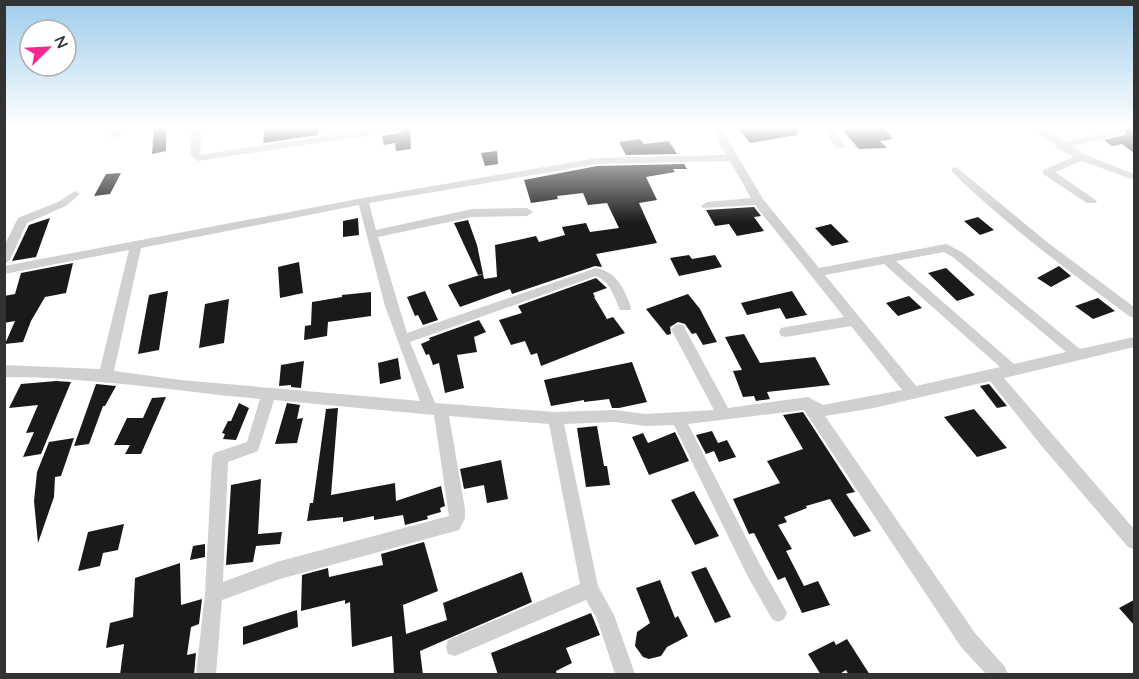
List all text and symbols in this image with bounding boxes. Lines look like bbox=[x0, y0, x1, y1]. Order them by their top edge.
north arrow bbox=[18, 18, 78, 78]
text: N bbox=[50, 32, 73, 51]

